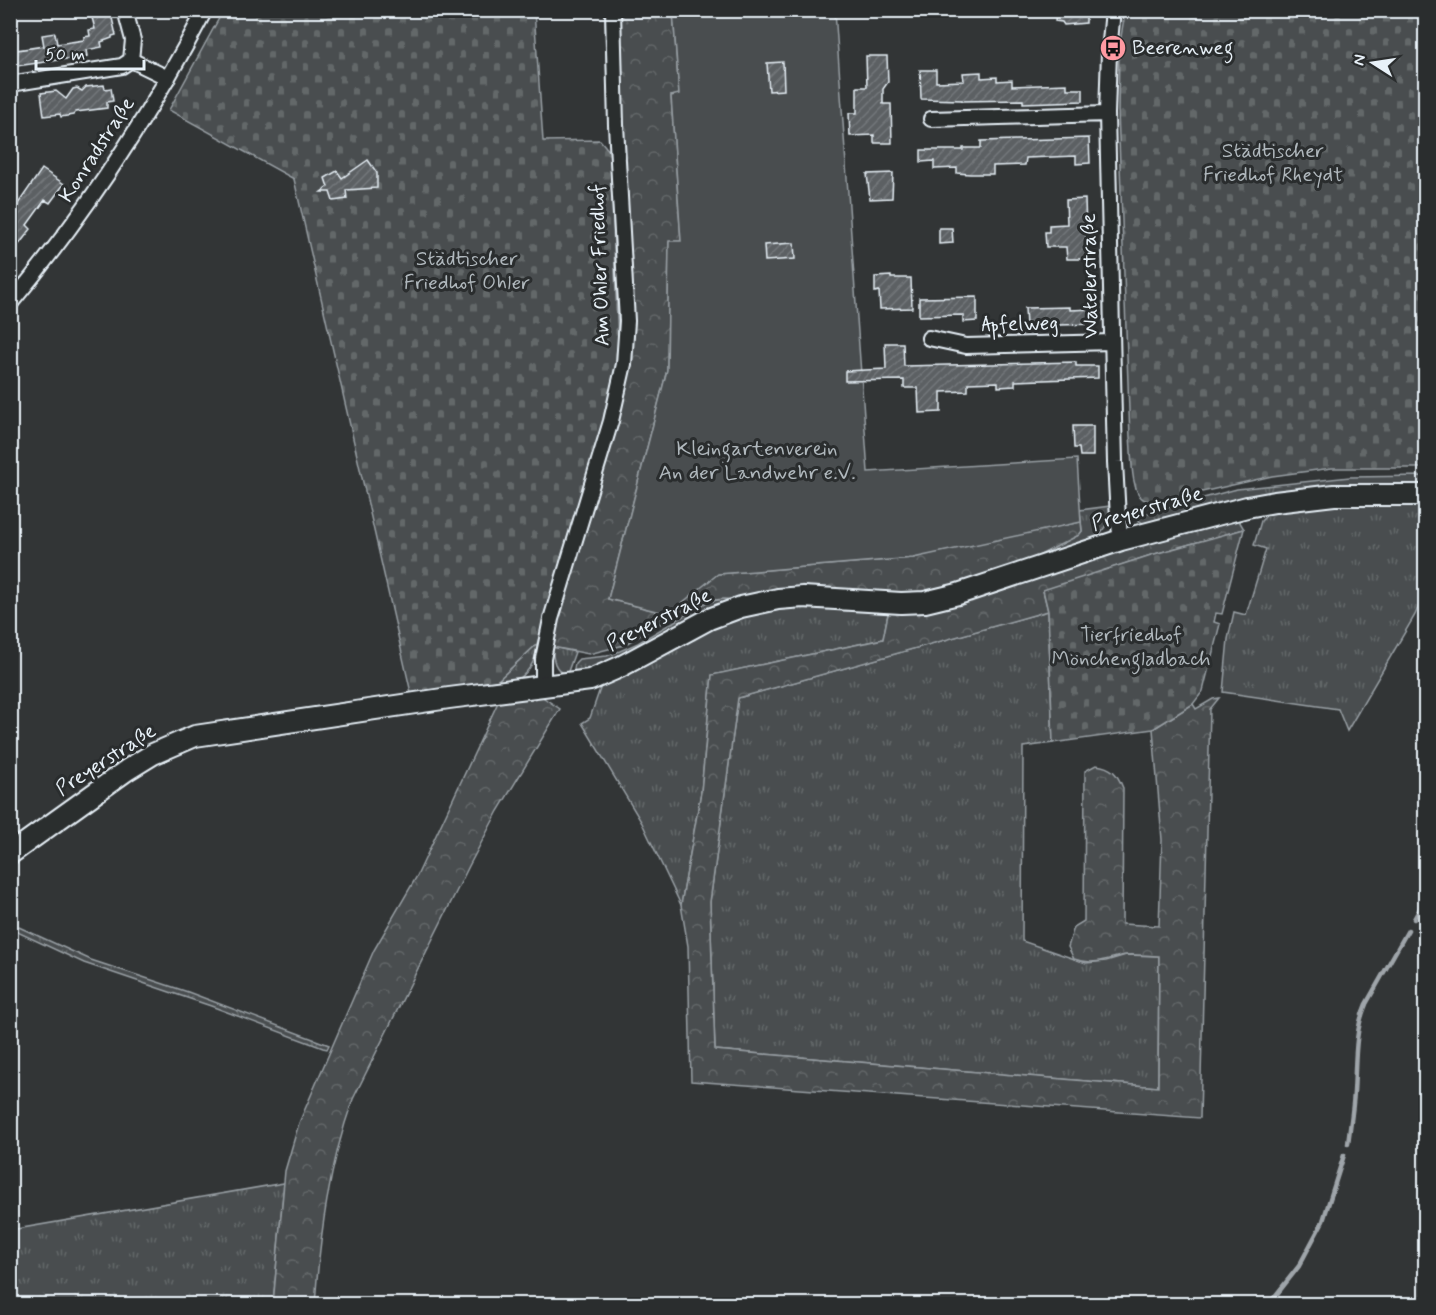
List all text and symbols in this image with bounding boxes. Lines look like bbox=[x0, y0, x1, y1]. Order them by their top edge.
scale bar bbox=[36, 33, 144, 71]
bus stop icon: Beerenweg bbox=[1098, 33, 1128, 63]
north arrow bbox=[1343, 33, 1403, 93]
place label: Beerenweg bbox=[1132, 34, 1234, 64]
text: 50 m bbox=[45, 43, 85, 67]
text: N bbox=[1348, 53, 1371, 68]
street label: Konradstraße bbox=[52, 92, 142, 208]
park label: Städtischer Friedhof Rheydt bbox=[1203, 137, 1343, 189]
street label: Am Ohler Friedhof bbox=[583, 183, 617, 347]
street label: Watelerstraße bbox=[1075, 213, 1105, 339]
park label: Städtischer Friedhof Ohler bbox=[404, 245, 530, 297]
street label: Apfelweg bbox=[981, 309, 1059, 340]
park label: Kleingartenverein An der Landwehr e.V. bbox=[658, 435, 856, 487]
street label: Preyerstraße bbox=[1088, 480, 1206, 538]
street label: Preyerstraße bbox=[602, 582, 716, 658]
park label: Tierfriedhof Mönchengladbach bbox=[1052, 621, 1211, 675]
street label: Preyerstraße bbox=[50, 717, 162, 803]

